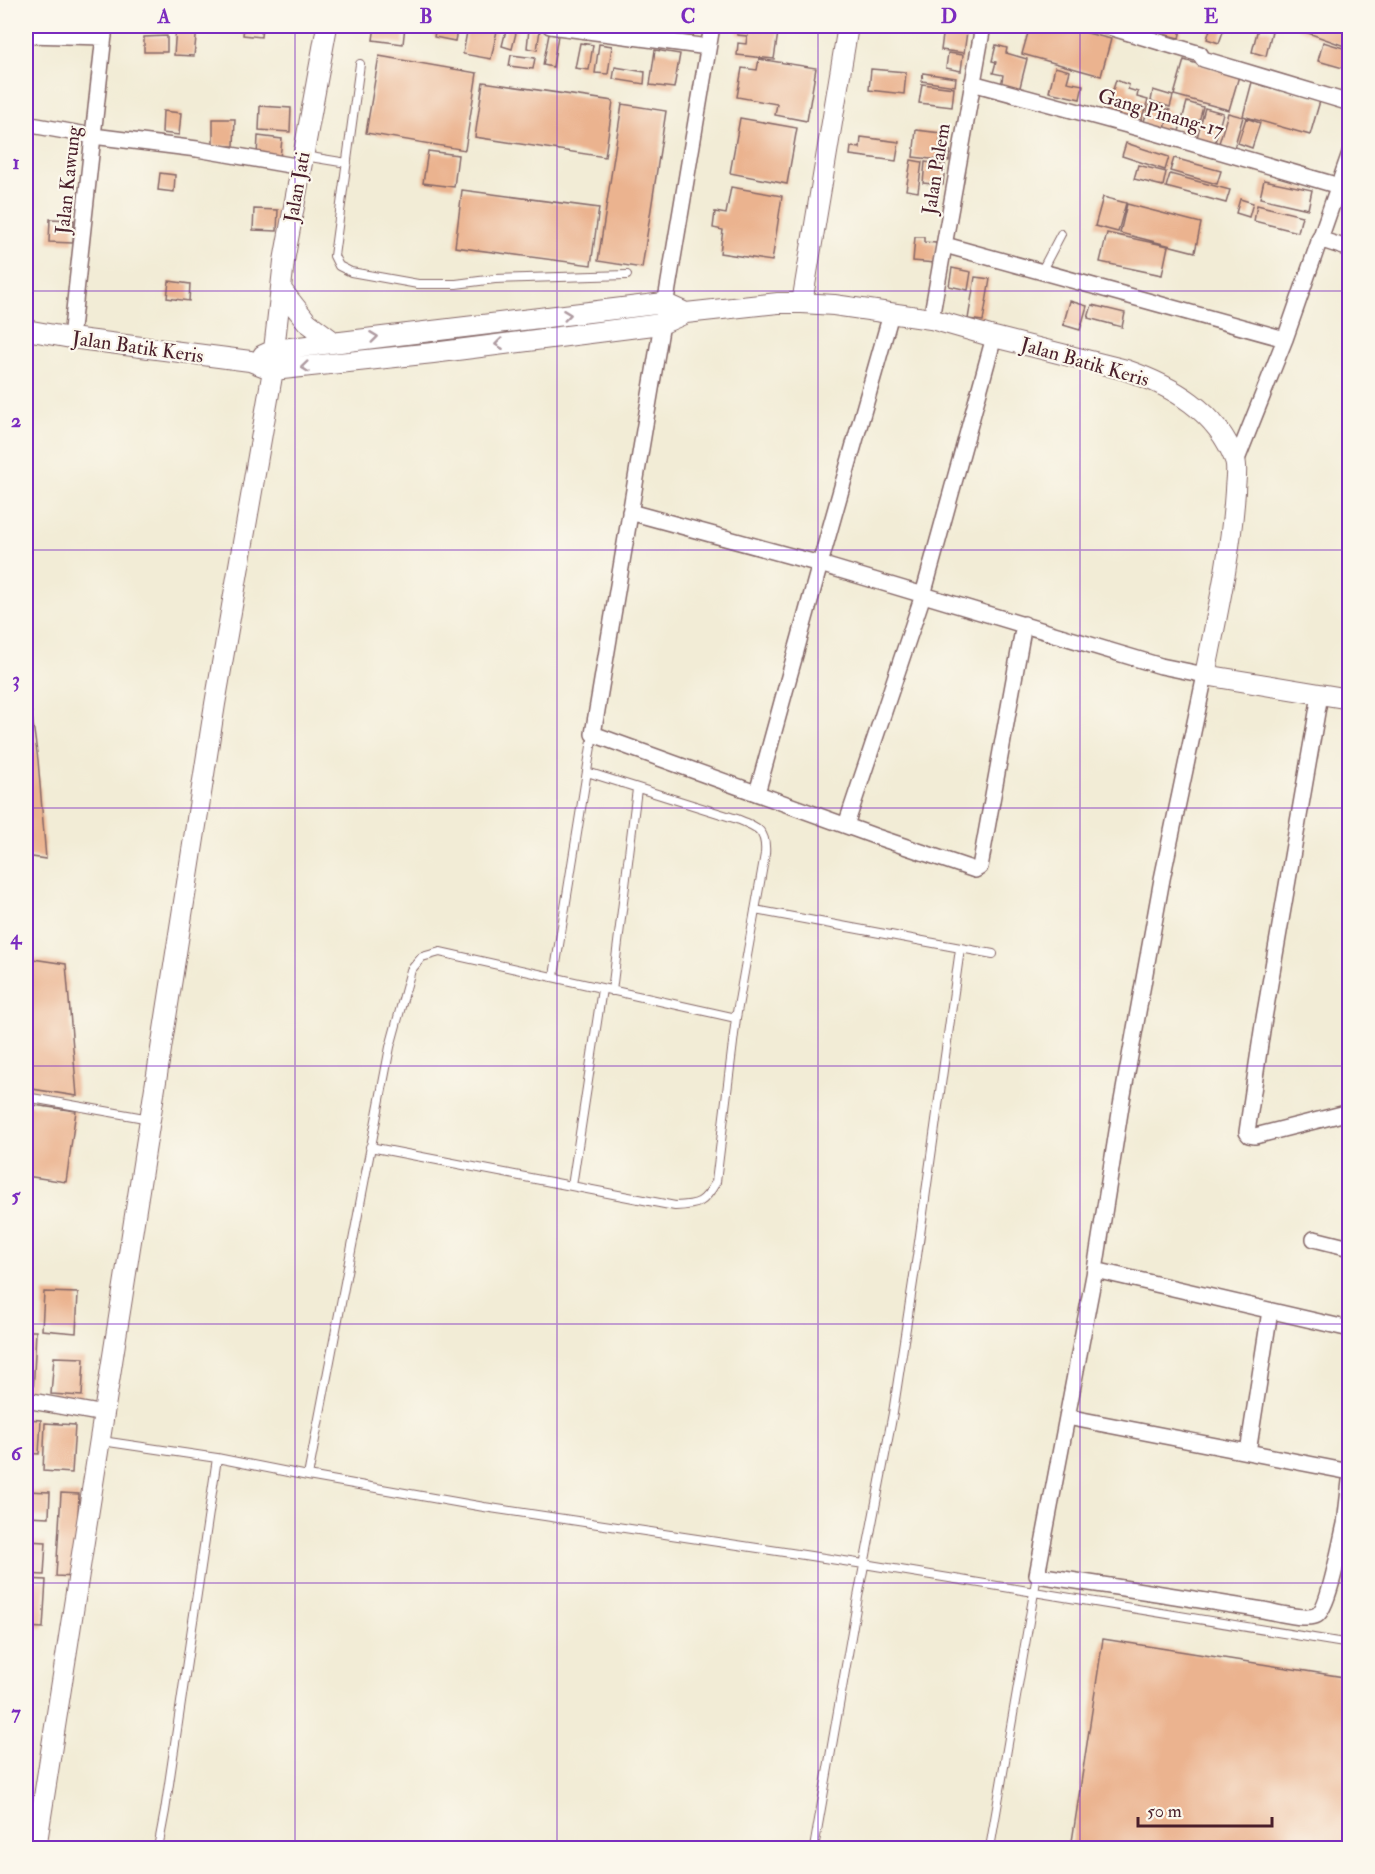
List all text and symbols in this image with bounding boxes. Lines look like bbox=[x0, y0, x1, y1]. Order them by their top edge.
text: A bbox=[157, 4, 171, 29]
text: B bbox=[419, 4, 433, 29]
text: C bbox=[681, 4, 695, 29]
text: D bbox=[941, 4, 957, 29]
text: E bbox=[1204, 4, 1219, 29]
street label: Gang Pinang-17 bbox=[1095, 83, 1227, 143]
street label: Jalan Palem bbox=[916, 121, 956, 217]
street label: Jalan Kawung bbox=[50, 124, 86, 236]
text: 1 bbox=[12, 150, 20, 175]
street label: Jalan Jati bbox=[278, 150, 316, 225]
one-way arrow bbox=[563, 309, 572, 321]
street label: Jalan Batik Keris bbox=[70, 325, 205, 369]
street label: Jalan Batik Keris bbox=[1017, 331, 1152, 392]
one-way arrow bbox=[369, 332, 378, 344]
one-way arrow bbox=[494, 338, 503, 350]
one-way arrow bbox=[301, 360, 310, 373]
text: 2 bbox=[11, 408, 21, 433]
text: 3 bbox=[12, 667, 20, 692]
text: 4 bbox=[10, 925, 23, 950]
text: 5 bbox=[12, 1183, 22, 1208]
text: 6 bbox=[11, 1441, 23, 1466]
text: 7 bbox=[11, 1700, 21, 1725]
scale bar bbox=[1138, 1790, 1272, 1828]
text: 50 m bbox=[1147, 1800, 1182, 1823]

